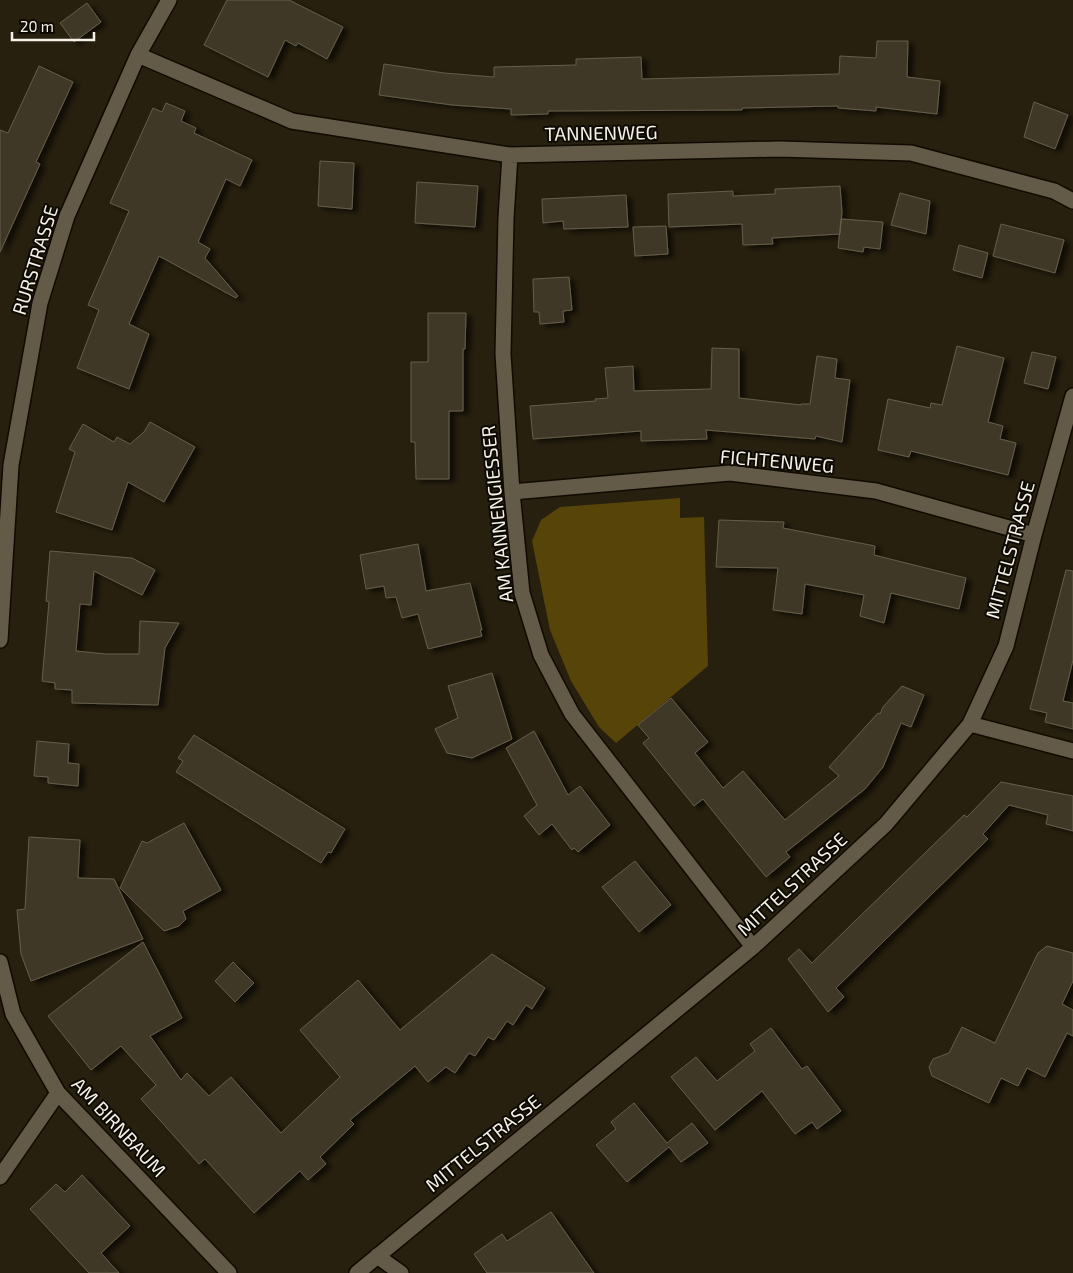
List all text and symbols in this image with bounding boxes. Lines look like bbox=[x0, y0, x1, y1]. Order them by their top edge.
scale bar bbox=[12, 10, 95, 42]
text: 20 m bbox=[20, 17, 54, 35]
street label: TANNENWEG bbox=[544, 120, 658, 145]
street label: RURSTRASSE bbox=[7, 202, 62, 317]
street label: AM KANNENGIESSER bbox=[476, 424, 517, 604]
street label: FICHTENWEG bbox=[719, 444, 835, 477]
street label: MITTELSTRASSE bbox=[980, 479, 1039, 621]
street label: MITTELSTRASSE bbox=[732, 827, 851, 940]
street label: AM BIRNBAUM bbox=[67, 1072, 171, 1181]
street label: MITTELSTRASSE bbox=[421, 1089, 545, 1196]

